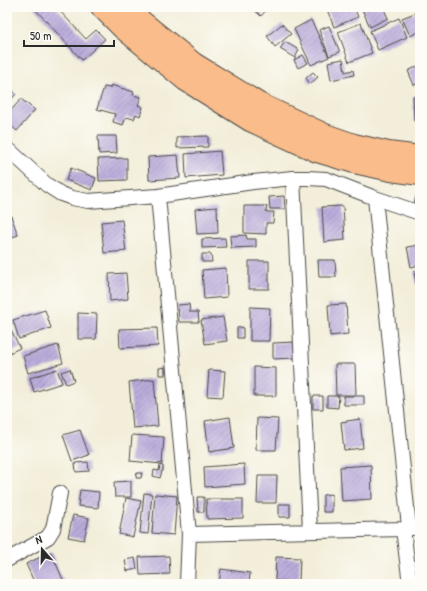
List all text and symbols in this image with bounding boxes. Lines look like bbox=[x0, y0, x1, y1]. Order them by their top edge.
scale bar bbox=[24, 22, 114, 48]
text: 50 m bbox=[30, 27, 51, 44]
north arrow bbox=[22, 529, 62, 569]
text: N bbox=[33, 532, 44, 547]

